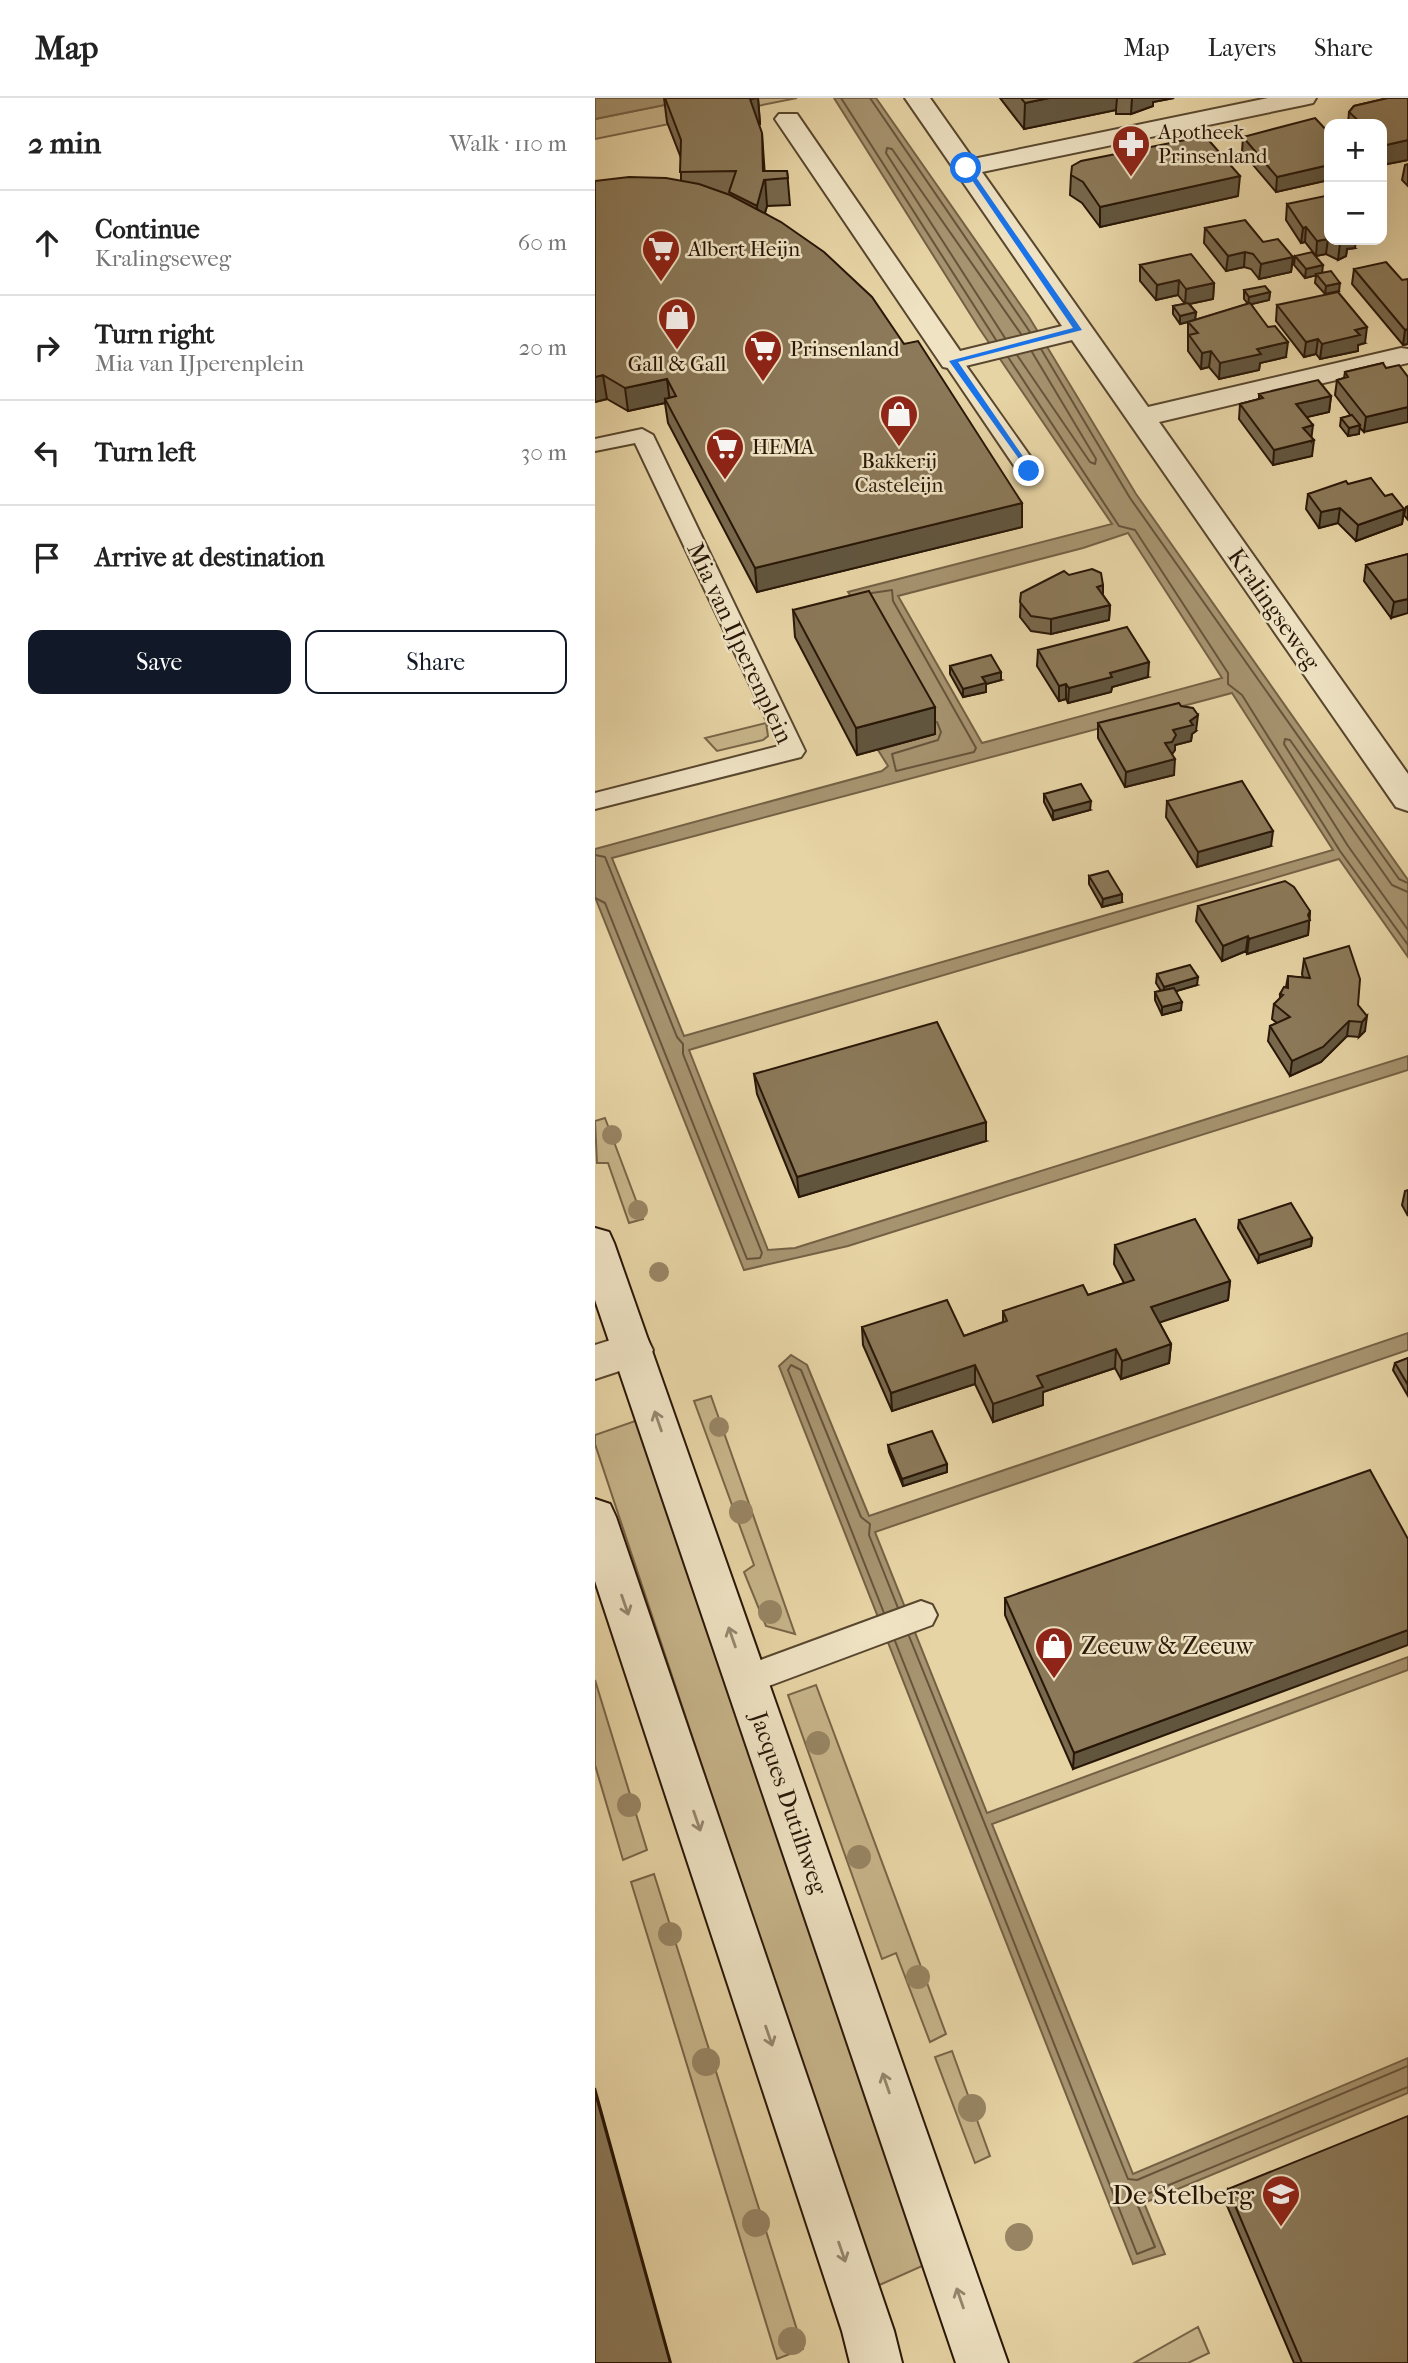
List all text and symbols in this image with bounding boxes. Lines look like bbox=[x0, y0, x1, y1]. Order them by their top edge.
text: Map bbox=[35, 29, 98, 68]
text: Map bbox=[1124, 34, 1170, 62]
text: Layers bbox=[1208, 34, 1276, 62]
text: Share bbox=[1314, 34, 1373, 62]
map controls bbox=[1324, 119, 1387, 245]
button: + bbox=[1324, 119, 1387, 182]
place label: Apotheek Prinsenland bbox=[1157, 120, 1268, 168]
pharmacy icon: Apotheek Prinsenland bbox=[1110, 123, 1152, 178]
text: 2 min bbox=[28, 126, 101, 161]
text: Walk · 110 m bbox=[450, 130, 567, 157]
route start bbox=[950, 152, 981, 183]
button: − bbox=[1324, 182, 1387, 245]
text: Continue bbox=[95, 214, 200, 245]
icon: ahead bbox=[28, 224, 66, 262]
supermarket icon: Albert Heijn bbox=[640, 228, 682, 283]
text: 60 m bbox=[518, 229, 567, 256]
place label: Albert Heijn bbox=[687, 237, 800, 261]
text: Kralingseweg bbox=[95, 245, 231, 272]
shop icon: Gall & Gall bbox=[656, 296, 698, 351]
text: Turn right bbox=[95, 319, 215, 350]
supermarket icon: Prinsenland bbox=[742, 328, 784, 383]
icon: right bbox=[28, 329, 66, 367]
text: 20 m bbox=[518, 334, 567, 361]
place label: Prinsenland bbox=[790, 337, 900, 361]
text: Mia van IJperenplein bbox=[95, 350, 304, 377]
place label: Gall & Gall bbox=[628, 352, 727, 376]
shop icon: Bakkerij Casteleijn bbox=[878, 393, 920, 448]
supermarket icon: HEMA bbox=[704, 426, 746, 481]
icon: left bbox=[28, 434, 66, 472]
place label: HEMA bbox=[752, 435, 815, 459]
text: Turn left bbox=[95, 437, 196, 468]
text: 30 m bbox=[521, 439, 567, 466]
place label: Bakkerij Casteleijn bbox=[854, 449, 944, 497]
route end bbox=[1013, 455, 1044, 486]
street label: Mia van IJperenplein bbox=[681, 538, 799, 748]
icon: arrive bbox=[28, 539, 66, 577]
text: Arrive at destination bbox=[95, 542, 325, 573]
street label: Kralingseweg bbox=[1222, 543, 1327, 676]
button: Save bbox=[28, 630, 291, 694]
button: Share bbox=[305, 630, 567, 694]
one-way arrow bbox=[651, 1411, 663, 1433]
one-way arrow bbox=[619, 1594, 632, 1616]
shop icon: Zeeuw & Zeeuw bbox=[1033, 1625, 1075, 1680]
one-way arrow bbox=[725, 1626, 737, 1648]
place label: Zeeuw & Zeeuw bbox=[1081, 1632, 1255, 1660]
street label: Jacques Dutilhweg bbox=[744, 1706, 834, 1899]
one-way arrow bbox=[692, 1809, 704, 1831]
one-way arrow bbox=[764, 2025, 776, 2047]
one-way arrow bbox=[879, 2073, 891, 2095]
school or university icon: De Stelberg bbox=[1260, 2173, 1302, 2228]
place label: De Stelberg bbox=[1112, 2178, 1255, 2211]
one-way arrow bbox=[837, 2241, 849, 2263]
one-way arrow bbox=[953, 2288, 965, 2310]

